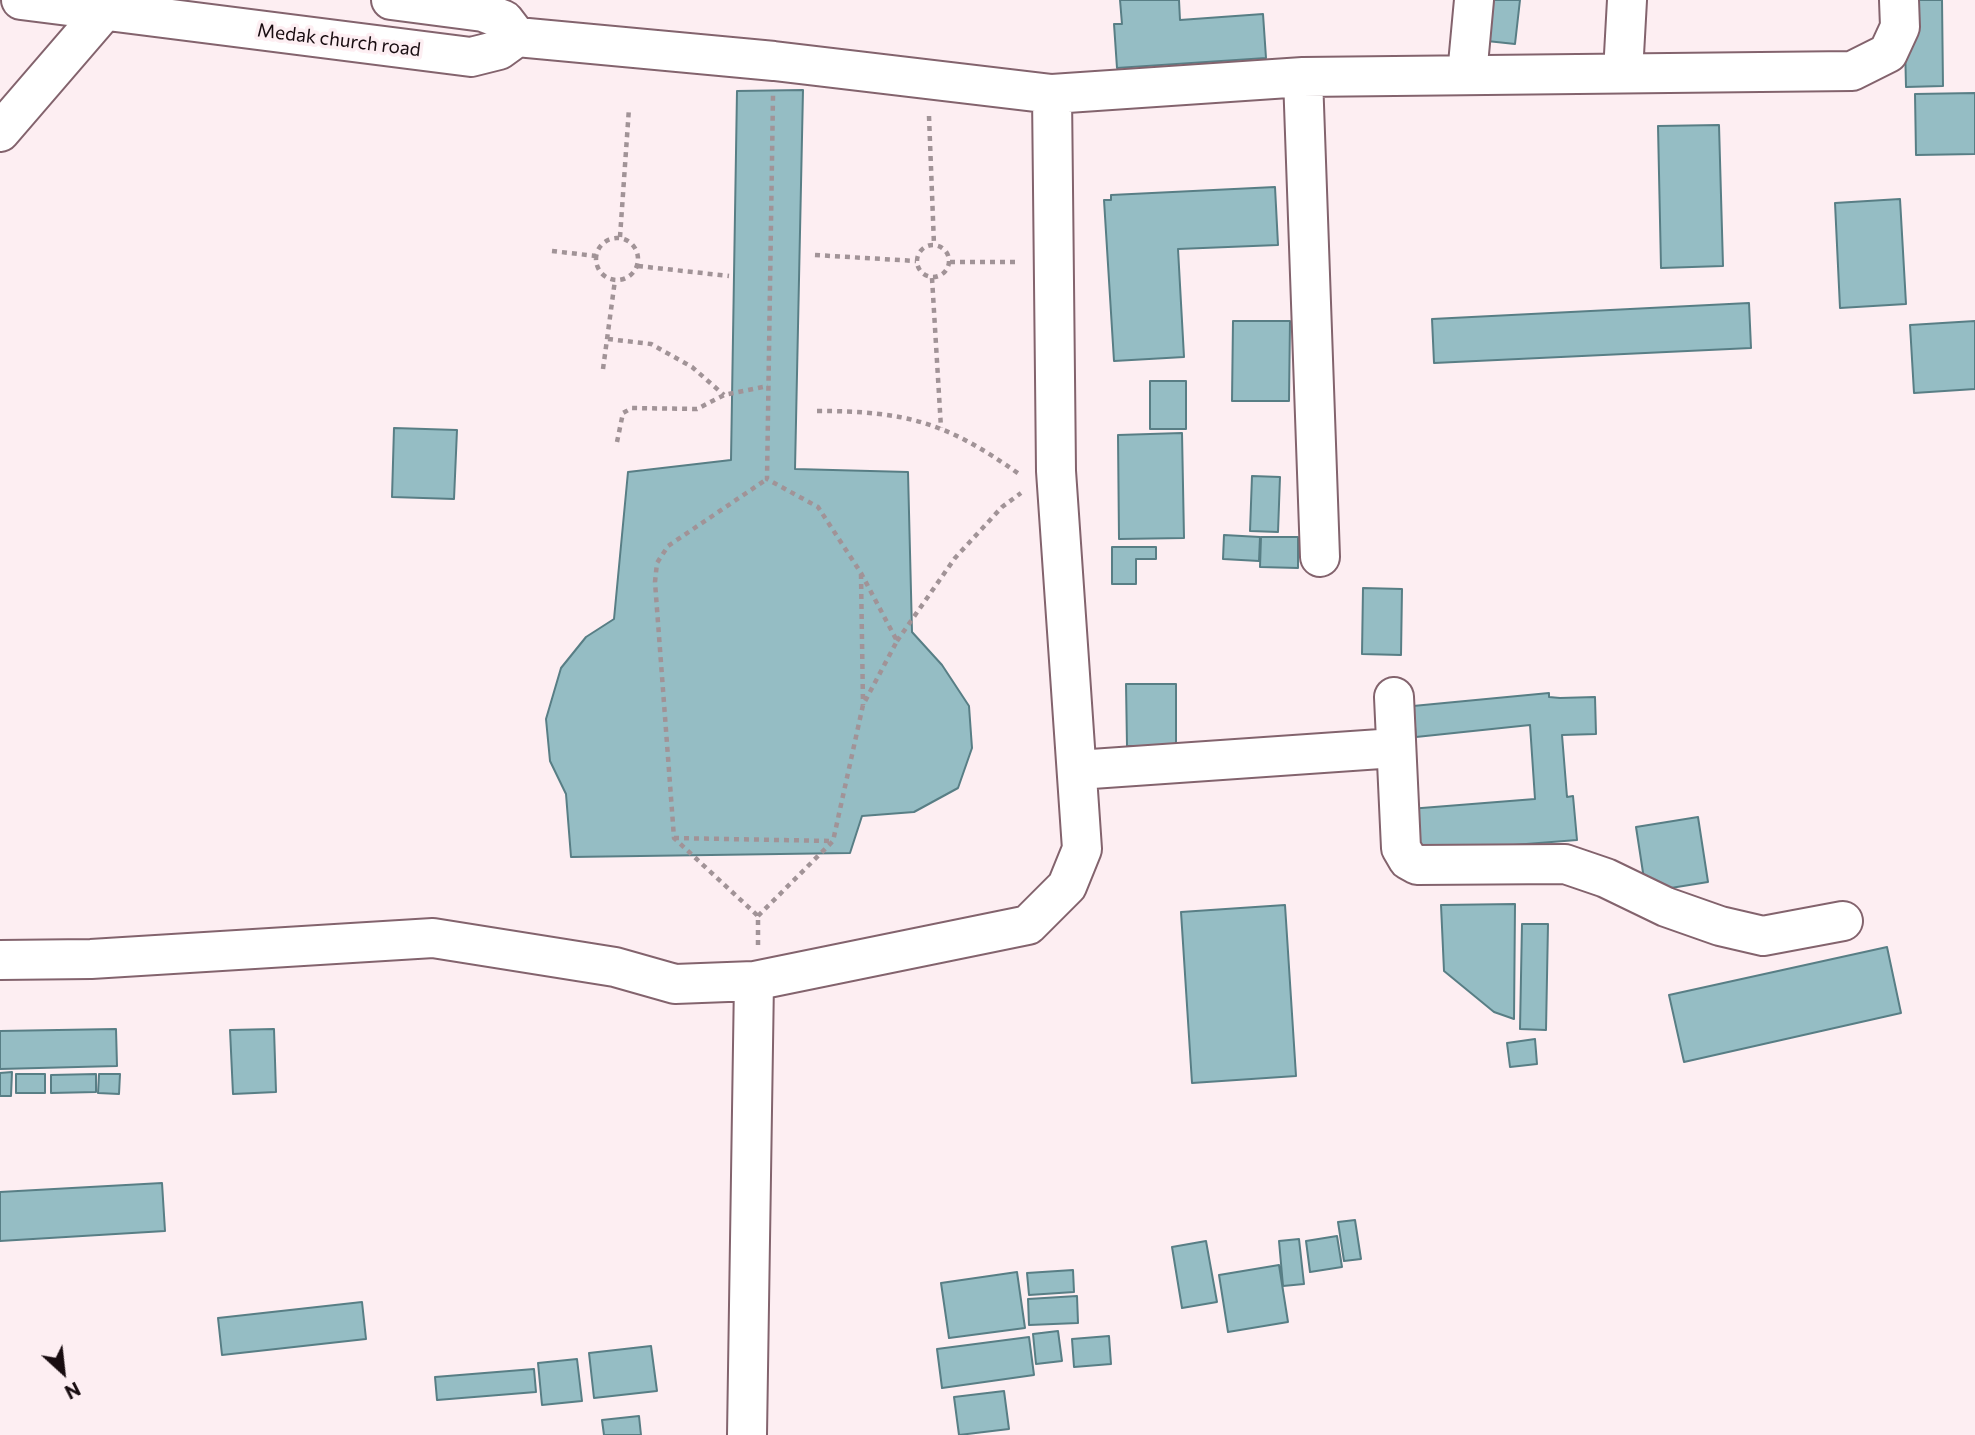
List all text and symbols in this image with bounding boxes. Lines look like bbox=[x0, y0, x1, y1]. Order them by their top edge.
street label: Medak church road bbox=[256, 19, 422, 61]
north arrow bbox=[28, 1337, 98, 1407]
text: N bbox=[61, 1378, 84, 1405]

